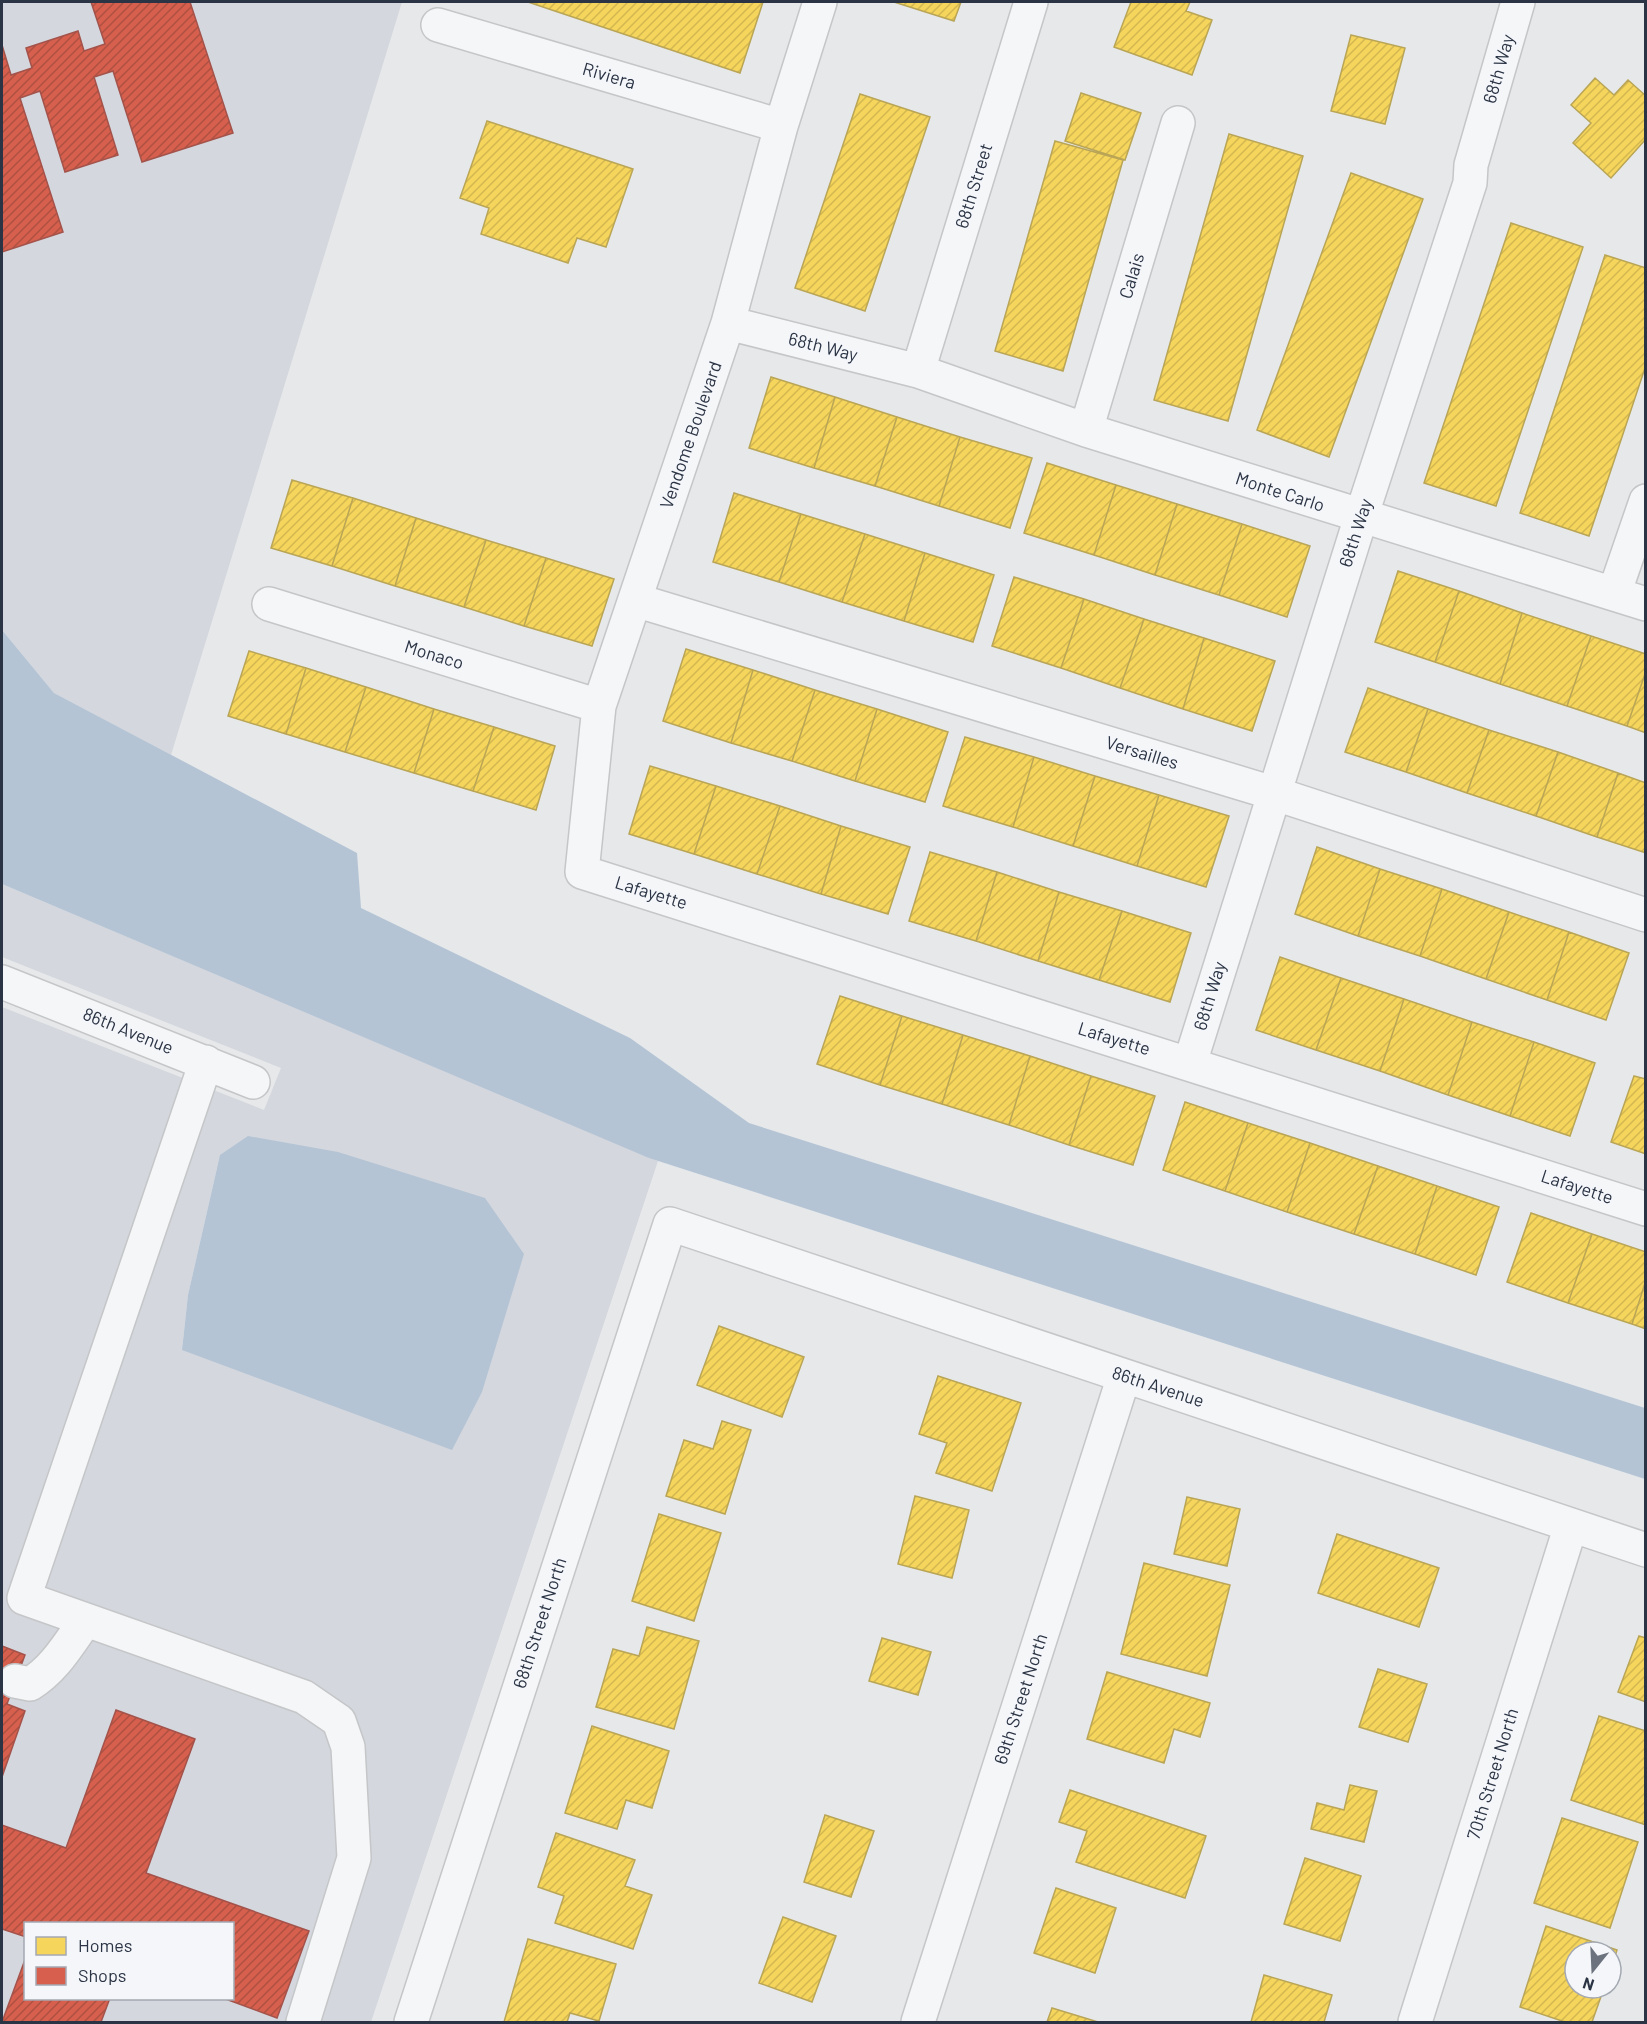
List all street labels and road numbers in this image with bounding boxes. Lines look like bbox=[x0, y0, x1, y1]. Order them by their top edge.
street label: 68th Way bbox=[1478, 32, 1518, 106]
street label: Riviera bbox=[580, 57, 638, 93]
street label: 68th Street bbox=[950, 141, 996, 231]
street label: Calais bbox=[1114, 250, 1148, 301]
street label: 68th Way bbox=[786, 327, 860, 365]
street label: Vendome Boulevard bbox=[654, 358, 726, 511]
street label: Monte Carlo bbox=[1233, 466, 1328, 516]
street label: 68th Way bbox=[1334, 496, 1376, 570]
street label: Monaco bbox=[402, 635, 467, 673]
street label: Versailles bbox=[1103, 731, 1181, 773]
street label: Lafayette bbox=[612, 871, 690, 913]
street label: 68th Way bbox=[1188, 959, 1230, 1033]
street label: 86th Avenue bbox=[80, 1002, 177, 1058]
street label: Lafayette bbox=[1075, 1017, 1153, 1059]
street label: Lafayette bbox=[1539, 1164, 1616, 1208]
street label: 86th Avenue bbox=[1109, 1361, 1207, 1411]
street label: 68th Street North bbox=[508, 1554, 571, 1691]
street label: 69th Street North bbox=[989, 1630, 1052, 1767]
street label: 70th Street North bbox=[1462, 1705, 1522, 1842]

